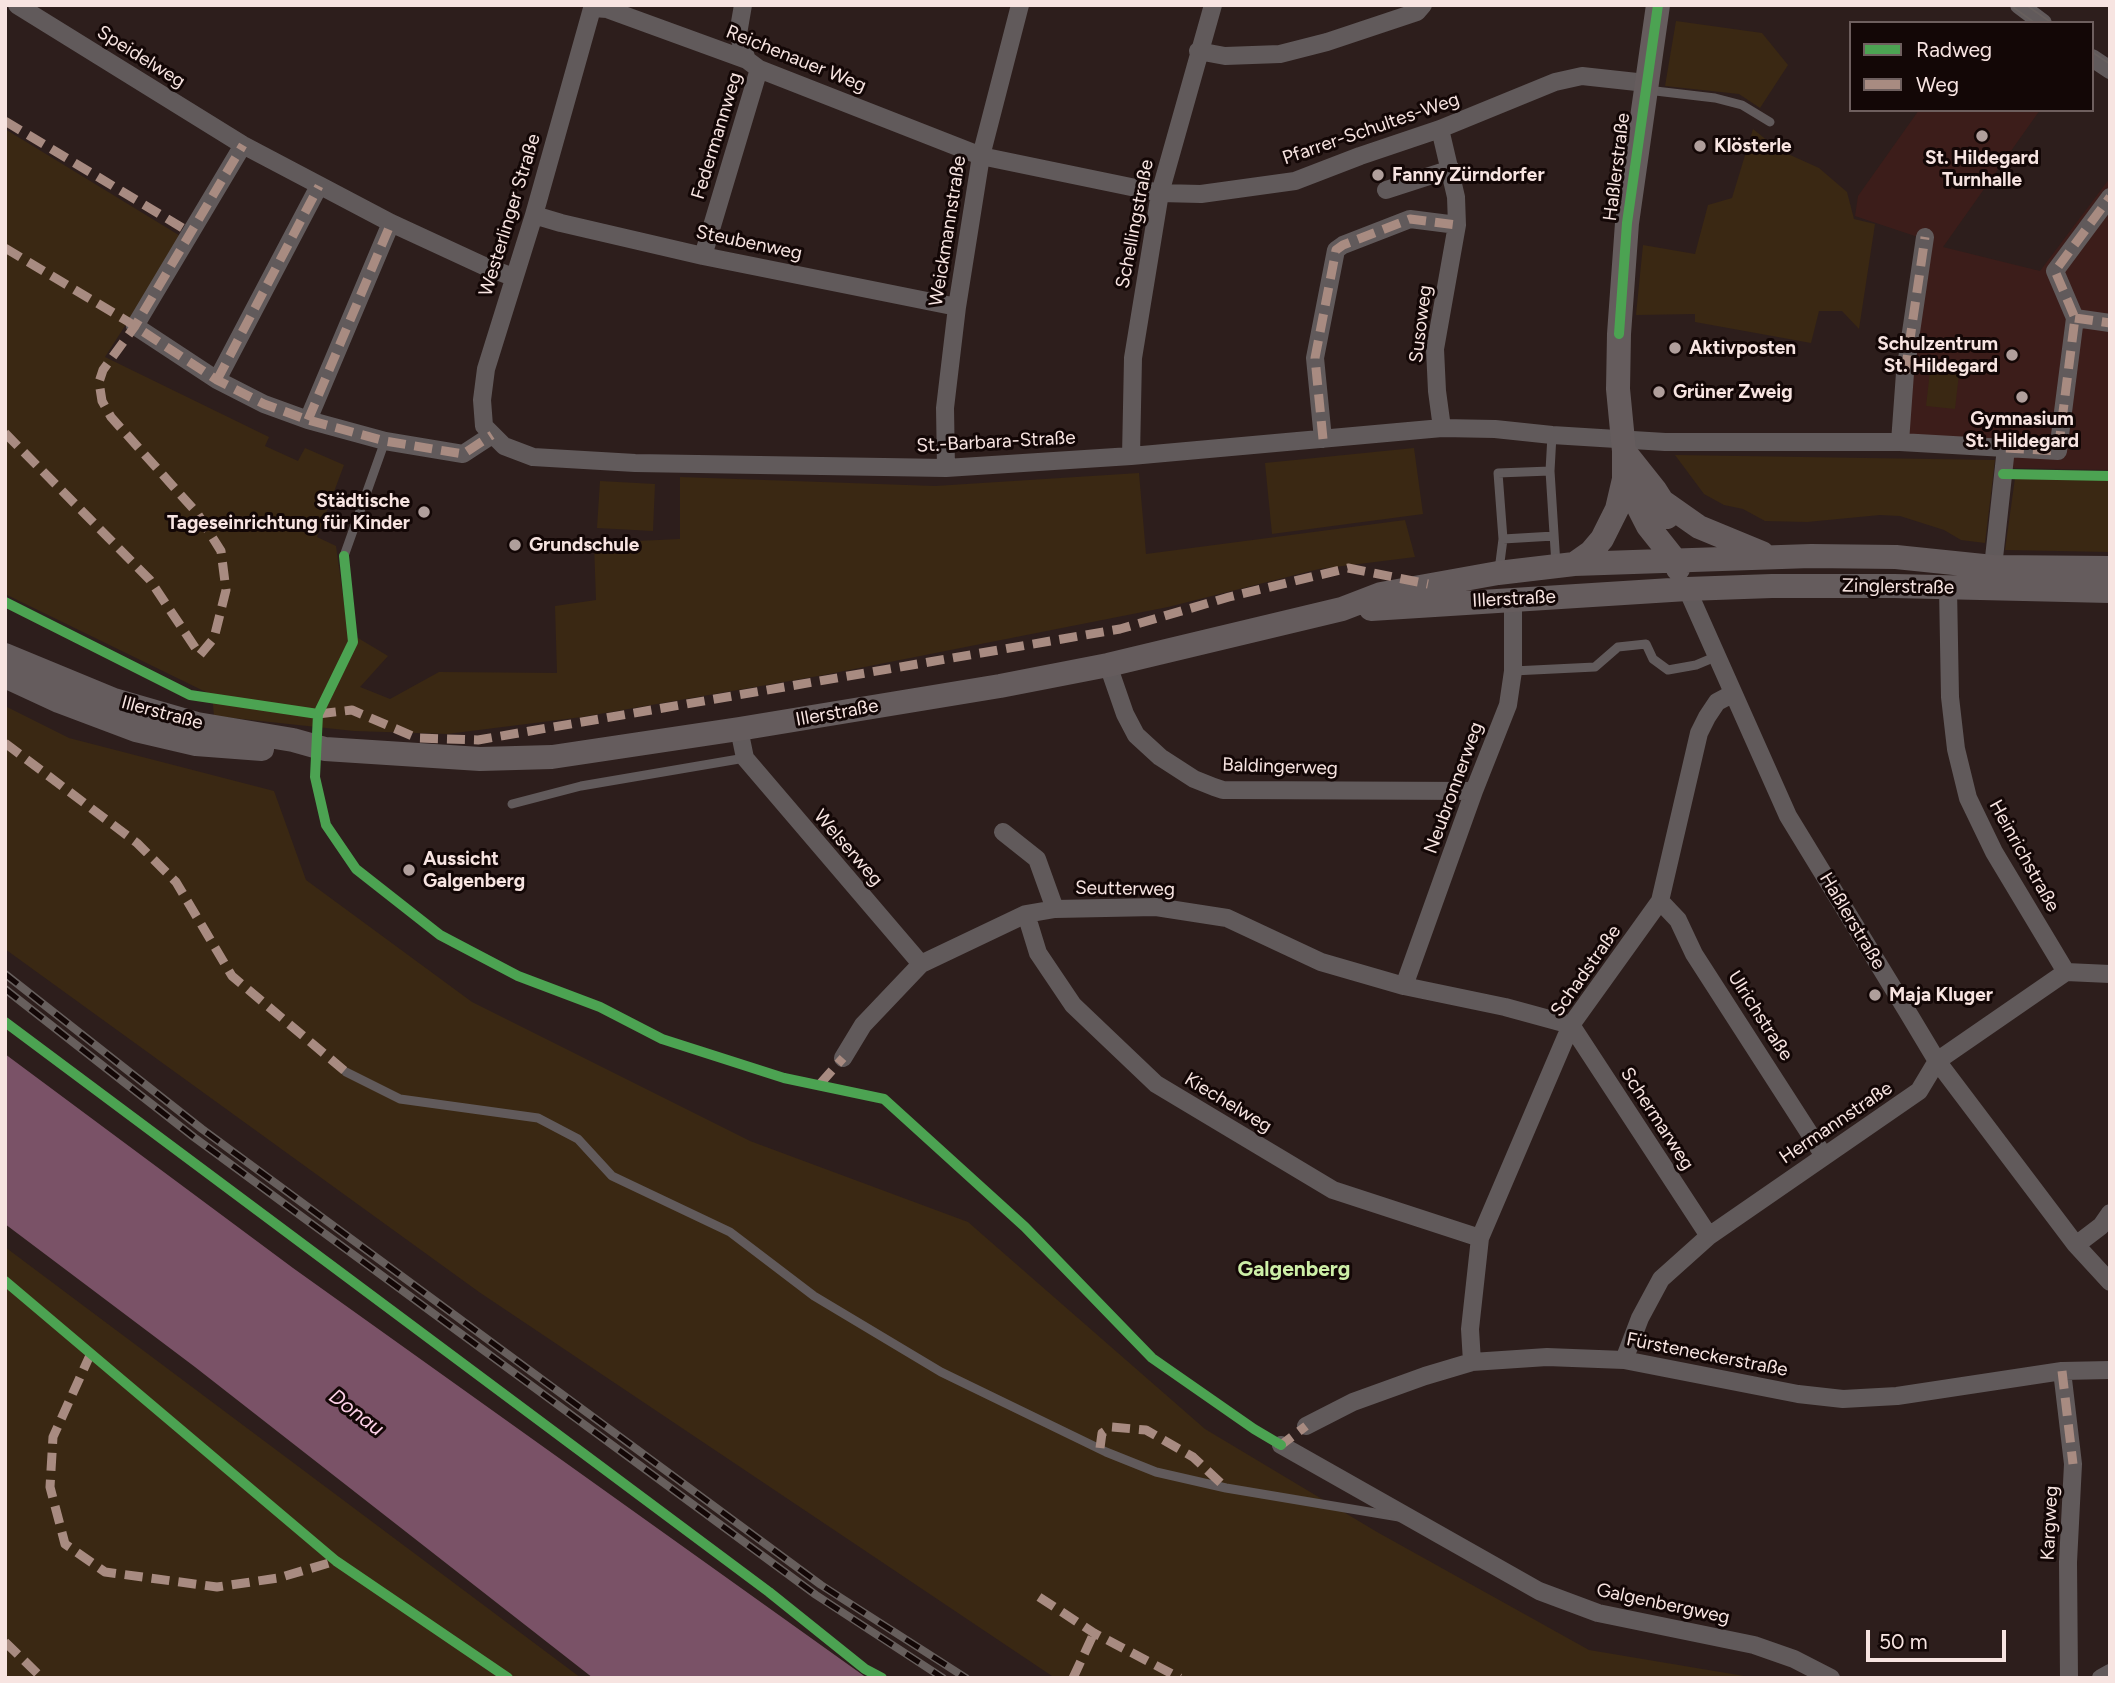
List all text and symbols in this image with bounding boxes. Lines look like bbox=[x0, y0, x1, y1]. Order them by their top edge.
street label: Reichenauer Weg bbox=[723, 20, 869, 98]
street label: Speidelweg bbox=[93, 21, 189, 93]
legend bbox=[1849, 21, 2094, 112]
text: Radweg bbox=[1916, 37, 1992, 62]
street label: Federmannweg bbox=[687, 70, 747, 202]
text: Weg bbox=[1916, 72, 1959, 97]
street label: Pfarrer-Schultes-Weg bbox=[1279, 88, 1463, 170]
street label: Haßlerstraße bbox=[1599, 112, 1635, 222]
marker: St. Hildegard Turnhalle bbox=[1974, 128, 1990, 144]
street label: Westerlinger Straße bbox=[474, 131, 546, 299]
place label: Klösterle bbox=[1714, 135, 1792, 157]
marker: Klösterle bbox=[1692, 138, 1708, 154]
place label: St. Hildegard Turnhalle bbox=[1925, 147, 2039, 191]
street label: Weickmannstraße bbox=[925, 154, 971, 308]
street label: Schellingstraße bbox=[1111, 158, 1159, 290]
place label: Fanny Zürndorfer bbox=[1392, 164, 1545, 186]
marker: Fanny Zürndorfer bbox=[1370, 167, 1386, 183]
street label: Steubenweg bbox=[694, 221, 804, 265]
street label: Susoweg bbox=[1405, 284, 1437, 364]
place label: Schulzentrum St. Hildegard bbox=[1877, 333, 1998, 377]
place label: Aktivposten bbox=[1689, 337, 1796, 359]
marker: Aktivposten bbox=[1667, 340, 1683, 356]
marker: Schulzentrum St. Hildegard bbox=[2004, 347, 2020, 363]
place label: Grüner Zweig bbox=[1673, 381, 1793, 403]
marker: Grüner Zweig bbox=[1651, 384, 1667, 400]
marker: Gymnasium St. Hildegard bbox=[2014, 389, 2030, 405]
place label: Gymnasium St. Hildegard bbox=[1965, 408, 2079, 452]
street label: St.-Barbara-Straße bbox=[916, 426, 1076, 458]
place label: Städtische Tageseinrichtung für Kinder bbox=[167, 490, 410, 534]
marker: Städtische Tageseinrichtung für Kinder bbox=[416, 504, 432, 520]
place label: Grundschule bbox=[529, 534, 639, 556]
marker: Grundschule bbox=[507, 537, 523, 553]
street label: Zinglerstraße bbox=[1842, 575, 1954, 599]
street label: Illerstraße bbox=[1472, 585, 1556, 613]
street label: Illerstraße bbox=[119, 691, 205, 735]
street label: Illerstraße bbox=[794, 695, 880, 731]
street label: Neubronnerweg bbox=[1420, 719, 1488, 857]
street label: Baldingerweg bbox=[1222, 754, 1338, 780]
street label: Heinrichstraße bbox=[1984, 796, 2064, 916]
street label: Welserweg bbox=[809, 805, 887, 891]
place label: Aussicht Galgenberg bbox=[423, 848, 525, 892]
marker: Aussicht Galgenberg bbox=[401, 862, 417, 878]
street label: Haßlerstraße bbox=[1814, 868, 1890, 974]
street label: Seutterweg bbox=[1075, 877, 1175, 901]
street label: Schadstraße bbox=[1546, 921, 1626, 1021]
street label: Ulrichstraße bbox=[1723, 967, 1797, 1065]
place label: Maja Kluger bbox=[1889, 984, 1993, 1006]
marker: Maja Kluger bbox=[1867, 987, 1883, 1003]
street label: Schermarweg bbox=[1615, 1063, 1699, 1175]
street label: Kiechelweg bbox=[1180, 1068, 1276, 1138]
street label: Hermannstraße bbox=[1775, 1077, 1897, 1169]
district label: Galgenberg bbox=[1238, 1257, 1350, 1283]
street label: Fürsteneckerstraße bbox=[1624, 1328, 1790, 1382]
water label: Donau bbox=[323, 1384, 389, 1442]
street label: Kargweg bbox=[2037, 1485, 2063, 1561]
street label: Galgenbergweg bbox=[1594, 1579, 1732, 1629]
scale bar bbox=[1870, 1616, 2010, 1660]
text: 50 m bbox=[1879, 1629, 1928, 1654]

